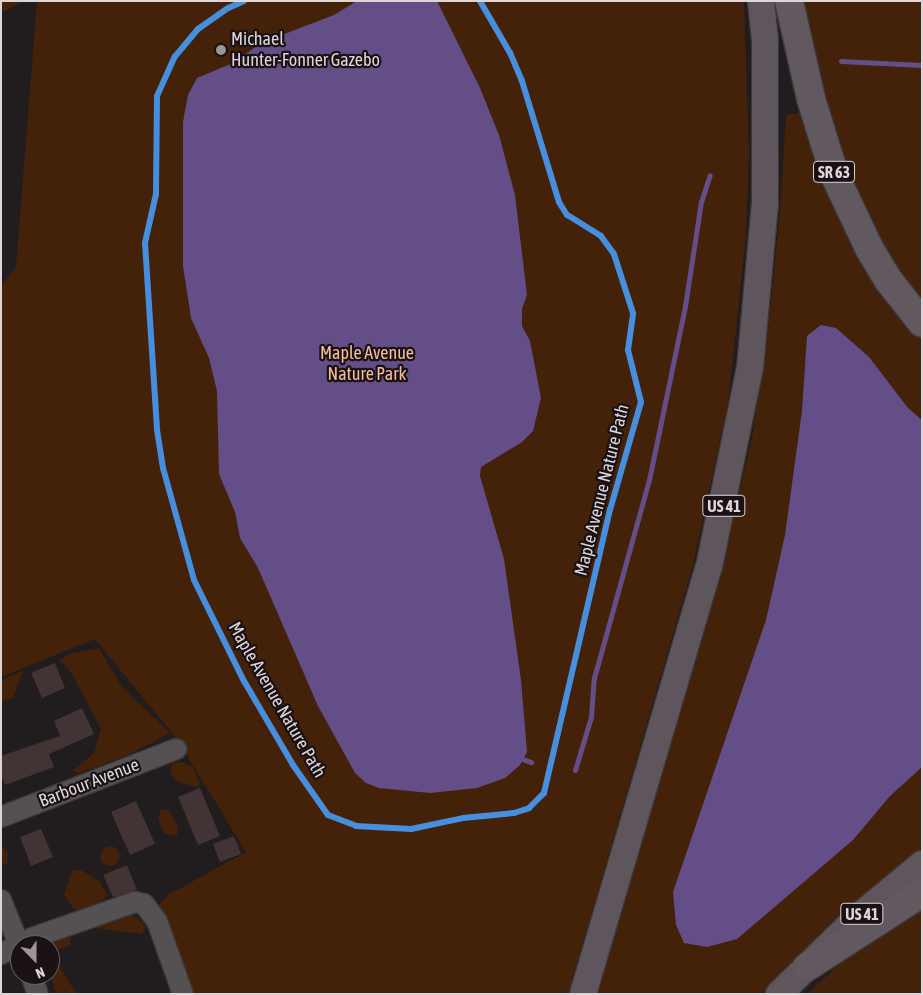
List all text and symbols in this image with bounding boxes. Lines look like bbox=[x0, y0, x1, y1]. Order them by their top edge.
place label: Michael Hunter-Fonner Gazebo bbox=[231, 29, 380, 72]
marker: Michael Hunter-Fonner Gazebo bbox=[215, 44, 227, 56]
road number: SR 63 bbox=[813, 158, 855, 186]
park label: Maple Avenue Nature Park bbox=[320, 343, 414, 386]
street label: Maple Avenue Nature Path bbox=[570, 402, 634, 578]
road number: US 41 bbox=[702, 492, 746, 520]
street label: Maple Avenue Nature Path bbox=[224, 618, 330, 782]
street label: Barbour Avenue bbox=[36, 754, 142, 812]
road number: US 41 bbox=[840, 901, 884, 928]
north arrow bbox=[10, 935, 60, 985]
text: N bbox=[33, 964, 47, 982]

